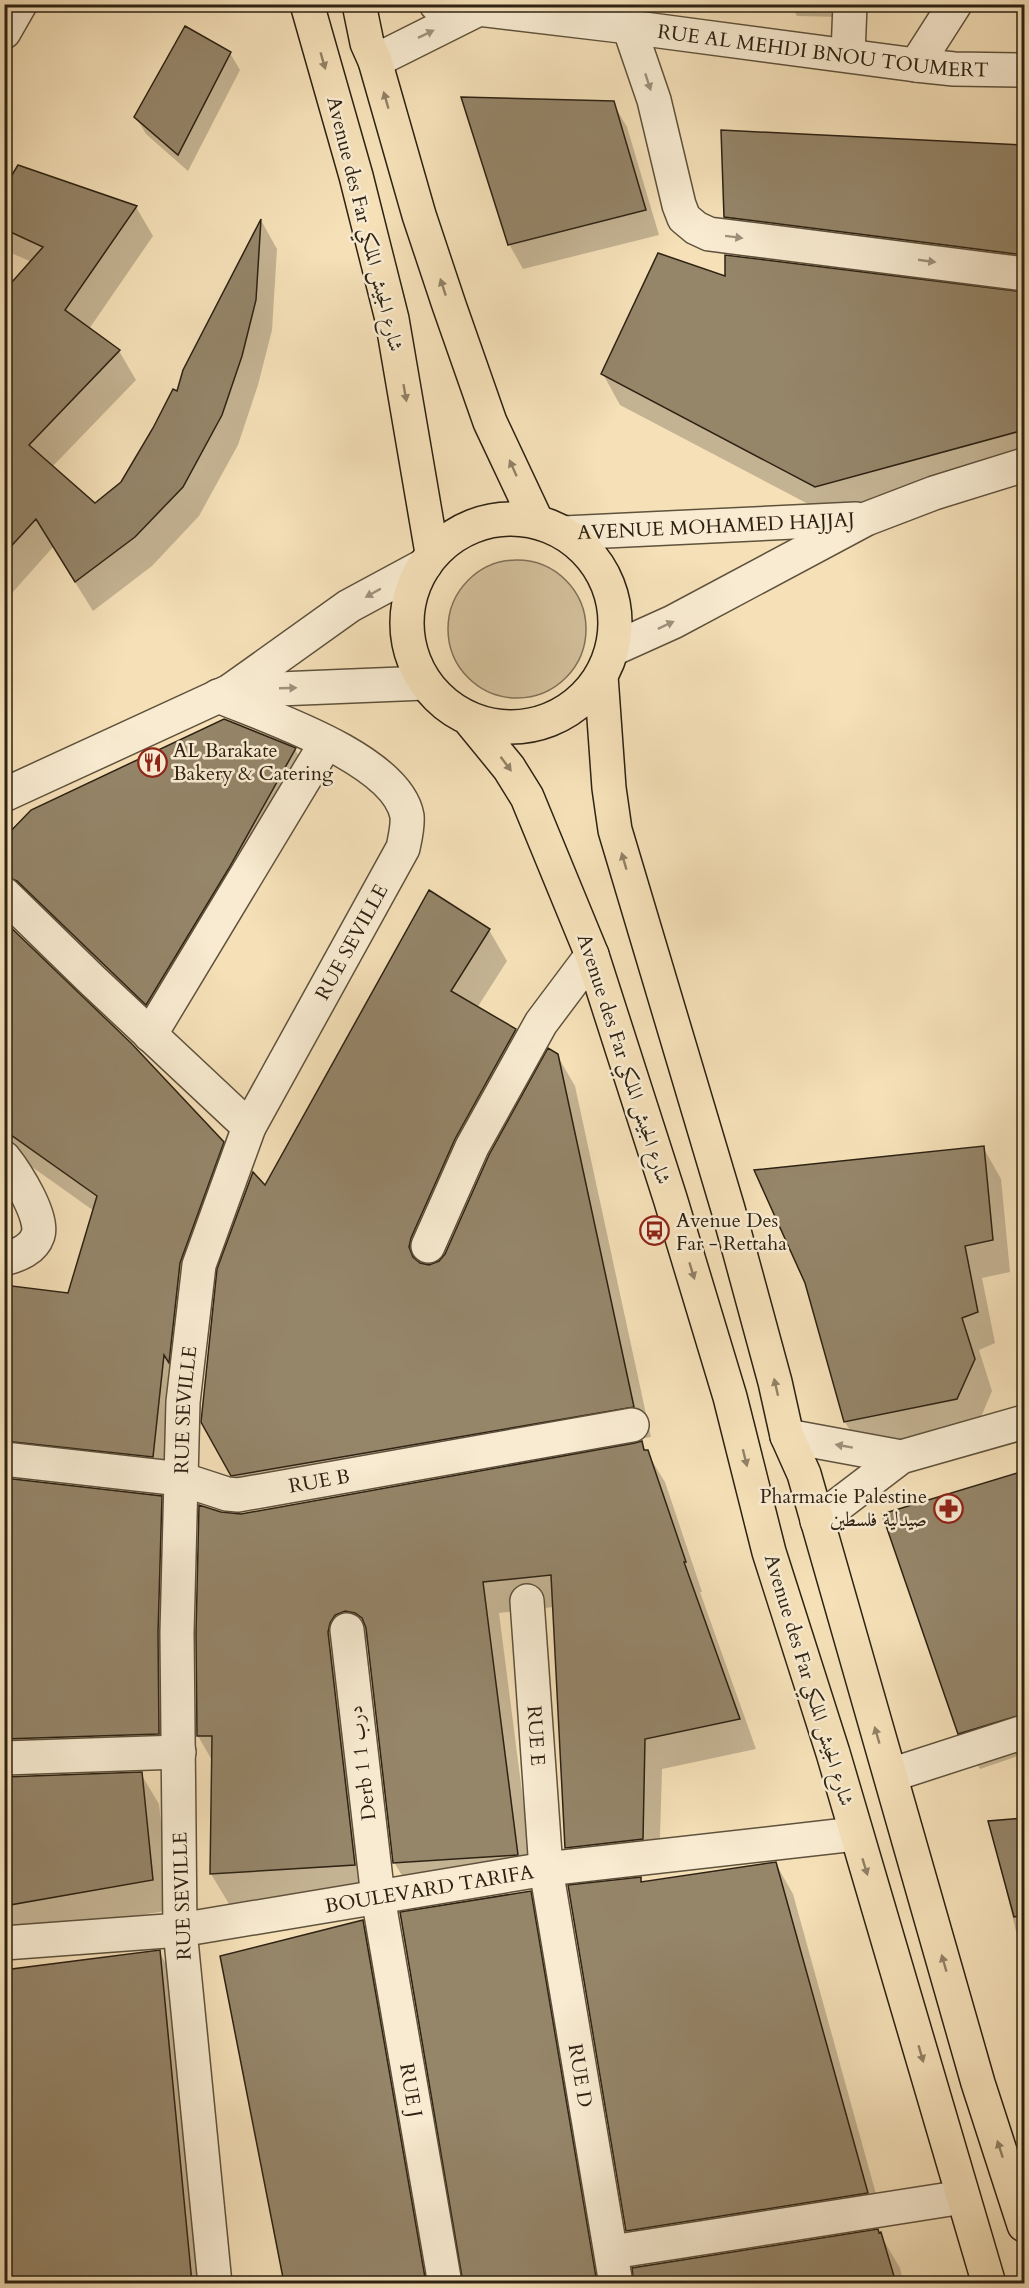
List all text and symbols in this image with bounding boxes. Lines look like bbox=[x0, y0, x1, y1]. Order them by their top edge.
street label: RUE AL MEHDI BNOU TOUMERT bbox=[656, 17, 989, 83]
one-way arrow bbox=[418, 30, 435, 39]
one-way arrow bbox=[319, 52, 328, 70]
one-way arrow bbox=[644, 74, 653, 92]
one-way arrow bbox=[381, 91, 390, 109]
street label: Avenue des Far شارع الجيش الملكي bbox=[315, 94, 410, 356]
one-way arrow bbox=[724, 233, 743, 242]
one-way arrow bbox=[918, 256, 937, 266]
one-way arrow bbox=[437, 278, 447, 296]
one-way arrow bbox=[400, 383, 409, 402]
one-way arrow bbox=[508, 459, 518, 477]
street label: AVENUE MOHAMED HAJJAJ bbox=[576, 506, 855, 546]
one-way arrow bbox=[365, 587, 382, 597]
one-way arrow bbox=[658, 620, 676, 630]
one-way arrow bbox=[279, 684, 298, 693]
place label: AL Barakate Bakery & Catering bbox=[173, 737, 334, 787]
restaurant icon: AL Barakate Bakery & Catering bbox=[136, 746, 168, 778]
one-way arrow bbox=[499, 757, 511, 772]
one-way arrow bbox=[619, 852, 628, 870]
street label: RUE SEVILLE bbox=[308, 879, 394, 1005]
street label: Avenue des Far شارع الجيش الملكي bbox=[566, 930, 677, 1189]
place label: Avenue Des Far - Rettaha bbox=[676, 1207, 787, 1257]
bus stop icon: Avenue Des Far - Rettaha bbox=[639, 1215, 671, 1247]
one-way arrow bbox=[688, 1262, 697, 1280]
street label: RUE SEVILLE bbox=[168, 1344, 203, 1474]
one-way arrow bbox=[770, 1378, 780, 1397]
one-way arrow bbox=[834, 1441, 853, 1450]
one-way arrow bbox=[741, 1449, 751, 1468]
street label: RUE B bbox=[287, 1462, 352, 1499]
place label: Pharmacie Palestine صيدلية فلسطين bbox=[760, 1483, 927, 1533]
pharmacy icon: Pharmacie Palestine صيدلية فلسطين bbox=[932, 1492, 964, 1524]
street label: Avenue des Far شارع الجيش الملكي bbox=[753, 1551, 860, 1811]
street label: Derb 1 درب 1 bbox=[342, 1704, 382, 1822]
street label: RUE E bbox=[521, 1705, 552, 1767]
one-way arrow bbox=[872, 1726, 881, 1744]
street label: RUE SEVILLE bbox=[166, 1831, 198, 1961]
street label: BOULEVARD TARIFA bbox=[323, 1858, 536, 1919]
one-way arrow bbox=[861, 1858, 870, 1876]
one-way arrow bbox=[939, 1954, 948, 1972]
street label: RUE D bbox=[562, 2042, 599, 2109]
one-way arrow bbox=[917, 2045, 926, 2063]
street label: RUE J bbox=[394, 2061, 429, 2120]
one-way arrow bbox=[995, 2140, 1004, 2158]

